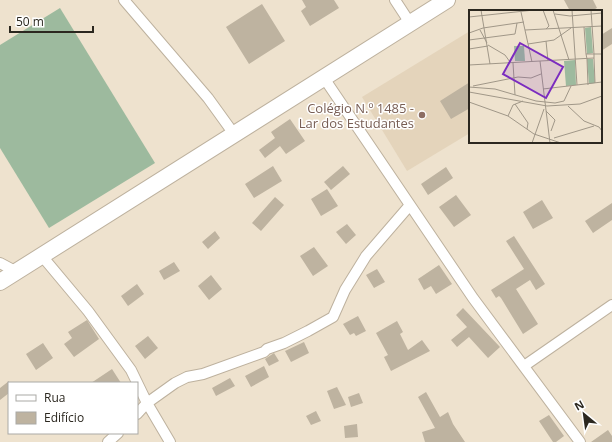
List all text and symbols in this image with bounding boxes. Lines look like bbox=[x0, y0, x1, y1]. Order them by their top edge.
scale bar bbox=[10, 8, 93, 34]
inset map bbox=[469, 10, 602, 143]
text: 50 m bbox=[16, 13, 44, 30]
place label: Colégio N.º 1485 - Lar dos Estudantes bbox=[299, 99, 414, 132]
marker: Colégio N.º 1485 - Lar dos Estudantes bbox=[417, 110, 427, 120]
legend bbox=[8, 382, 138, 434]
text: Rua bbox=[44, 389, 65, 406]
north arrow bbox=[564, 394, 604, 434]
text: N bbox=[571, 396, 586, 414]
text: Edifício bbox=[44, 409, 84, 426]

